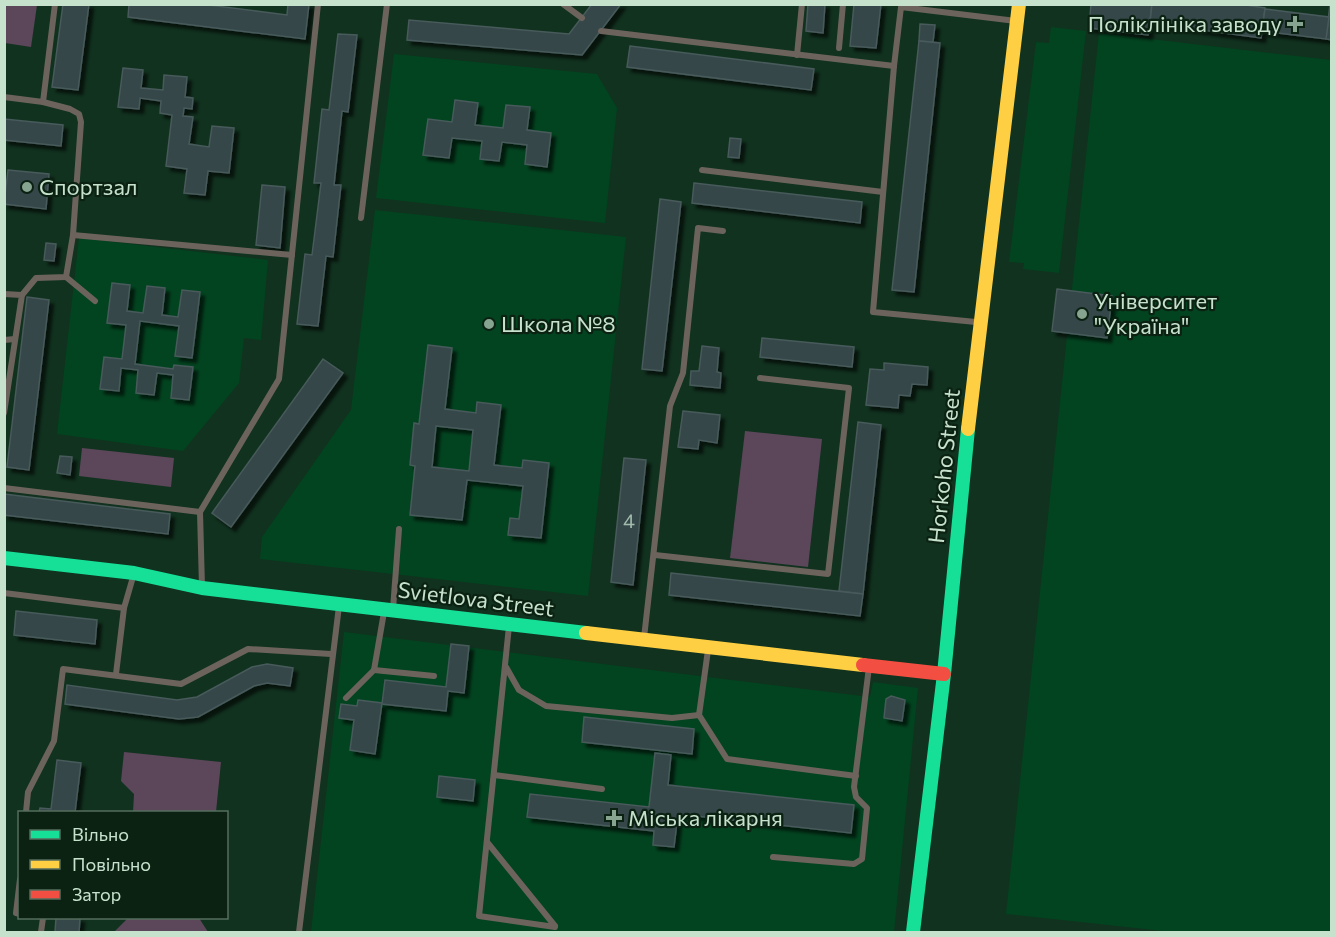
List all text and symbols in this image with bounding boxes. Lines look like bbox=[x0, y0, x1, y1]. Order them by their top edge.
place label: Поліклініка заводу bbox=[1088, 10, 1282, 37]
marker: Поліклініка заводу bbox=[1286, 15, 1304, 33]
place label: Спортзал bbox=[39, 173, 138, 200]
marker: Спортзал bbox=[20, 180, 34, 194]
place label: Університет "Україна" bbox=[1094, 287, 1217, 339]
marker: Університет "Україна" bbox=[1075, 307, 1089, 321]
place label: Школа №8 bbox=[501, 310, 616, 337]
marker: Школа №8 bbox=[482, 317, 496, 331]
street label: Horkoho Street bbox=[922, 387, 965, 545]
house number: 4 bbox=[623, 508, 635, 532]
street label: Svietlova Street bbox=[396, 576, 556, 621]
place label: Міська лікарня bbox=[628, 804, 783, 831]
marker: Міська лікарня bbox=[605, 809, 623, 827]
legend bbox=[18, 811, 228, 919]
text: Вільно bbox=[72, 823, 129, 845]
text: Повільно bbox=[72, 853, 151, 875]
text: Затор bbox=[72, 883, 121, 905]

